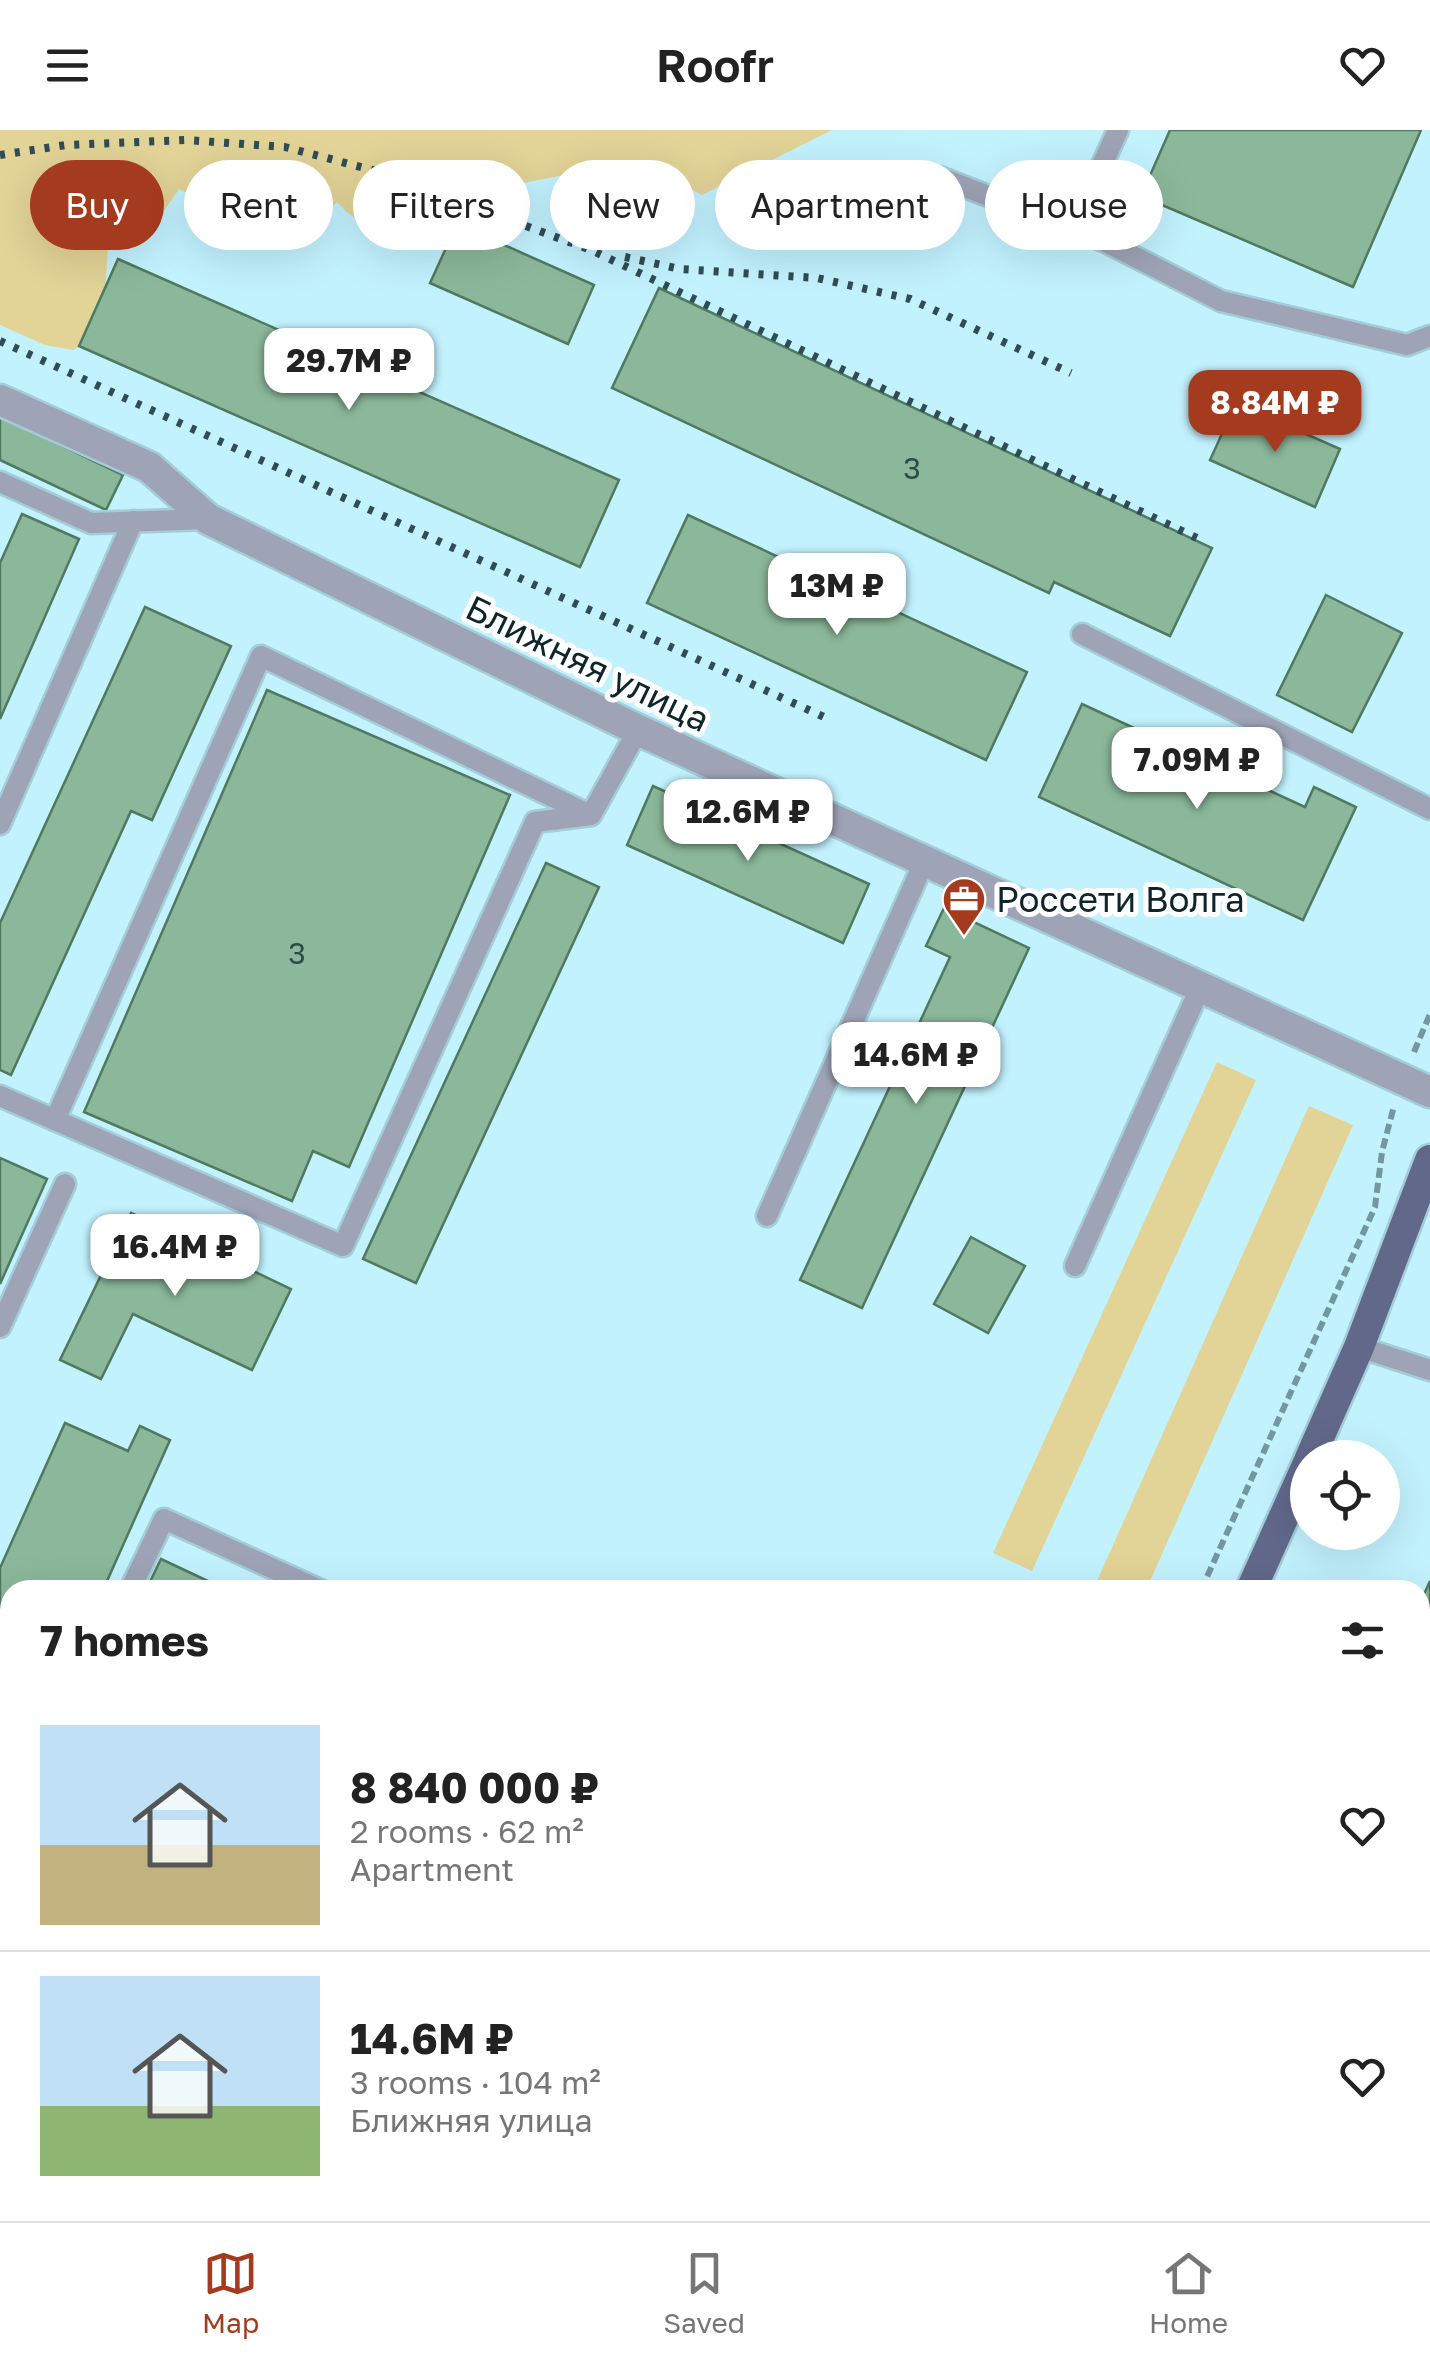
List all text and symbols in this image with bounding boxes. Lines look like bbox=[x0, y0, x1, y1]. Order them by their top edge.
icon: menu bbox=[40, 38, 95, 93]
text: Roofr bbox=[656, 38, 774, 92]
icon: heart bbox=[1335, 38, 1390, 93]
chip: Buy bbox=[30, 160, 164, 250]
chip: Rent bbox=[184, 160, 333, 250]
chip: Filters bbox=[353, 160, 530, 250]
chip: New bbox=[550, 160, 695, 250]
chip: Apartment bbox=[715, 160, 965, 250]
chip: House bbox=[985, 160, 1163, 250]
pin: 29.7M ₽ bbox=[257, 328, 441, 413]
text: 29.7M ₽ bbox=[286, 341, 412, 379]
pin: 8.84M ₽ bbox=[1183, 370, 1367, 455]
text: 8.84M ₽ bbox=[1210, 383, 1340, 421]
house number: 3 bbox=[903, 450, 921, 486]
pin: 13M ₽ bbox=[767, 553, 907, 638]
text: 13M ₽ bbox=[790, 566, 884, 604]
street label: Ближняя улица bbox=[460, 586, 716, 740]
pin: 7.09M ₽ bbox=[1105, 727, 1289, 812]
text: 7.09M ₽ bbox=[1134, 740, 1260, 778]
pin: 12.6M ₽ bbox=[656, 779, 840, 864]
text: 12.6M ₽ bbox=[686, 792, 810, 830]
office icon: Россети Волга bbox=[941, 876, 987, 937]
place label: Россети Волга bbox=[996, 878, 1245, 920]
house number: 3 bbox=[288, 935, 306, 971]
pin: 14.6M ₽ bbox=[824, 1022, 1008, 1107]
text: 14.6M ₽ bbox=[853, 1035, 979, 1073]
pin: 16.4M ₽ bbox=[83, 1214, 267, 1299]
text: 16.4M ₽ bbox=[112, 1227, 238, 1265]
map controls bbox=[1290, 1440, 1400, 1550]
button: locate bbox=[1290, 1440, 1400, 1550]
icon: filters bbox=[1335, 1613, 1390, 1668]
text: 7 homes bbox=[40, 1615, 209, 1665]
text: 8 840 000 ₽ bbox=[350, 1762, 599, 1812]
icon: home bbox=[120, 1765, 240, 1885]
icon: heart bbox=[1335, 1798, 1390, 1853]
text: 2 rooms · 62 m² bbox=[350, 1812, 584, 1850]
text: Apartment bbox=[350, 1850, 514, 1888]
text: 14.6M ₽ bbox=[350, 2013, 514, 2063]
icon: home bbox=[120, 2016, 240, 2136]
icon: heart bbox=[1335, 2049, 1390, 2104]
text: 3 rooms · 104 m² bbox=[350, 2063, 601, 2101]
text: Ближняя улица bbox=[350, 2101, 593, 2139]
tab: Map bbox=[202, 2246, 259, 2339]
tab: Saved bbox=[663, 2246, 745, 2339]
tab: Home bbox=[1149, 2246, 1228, 2339]

